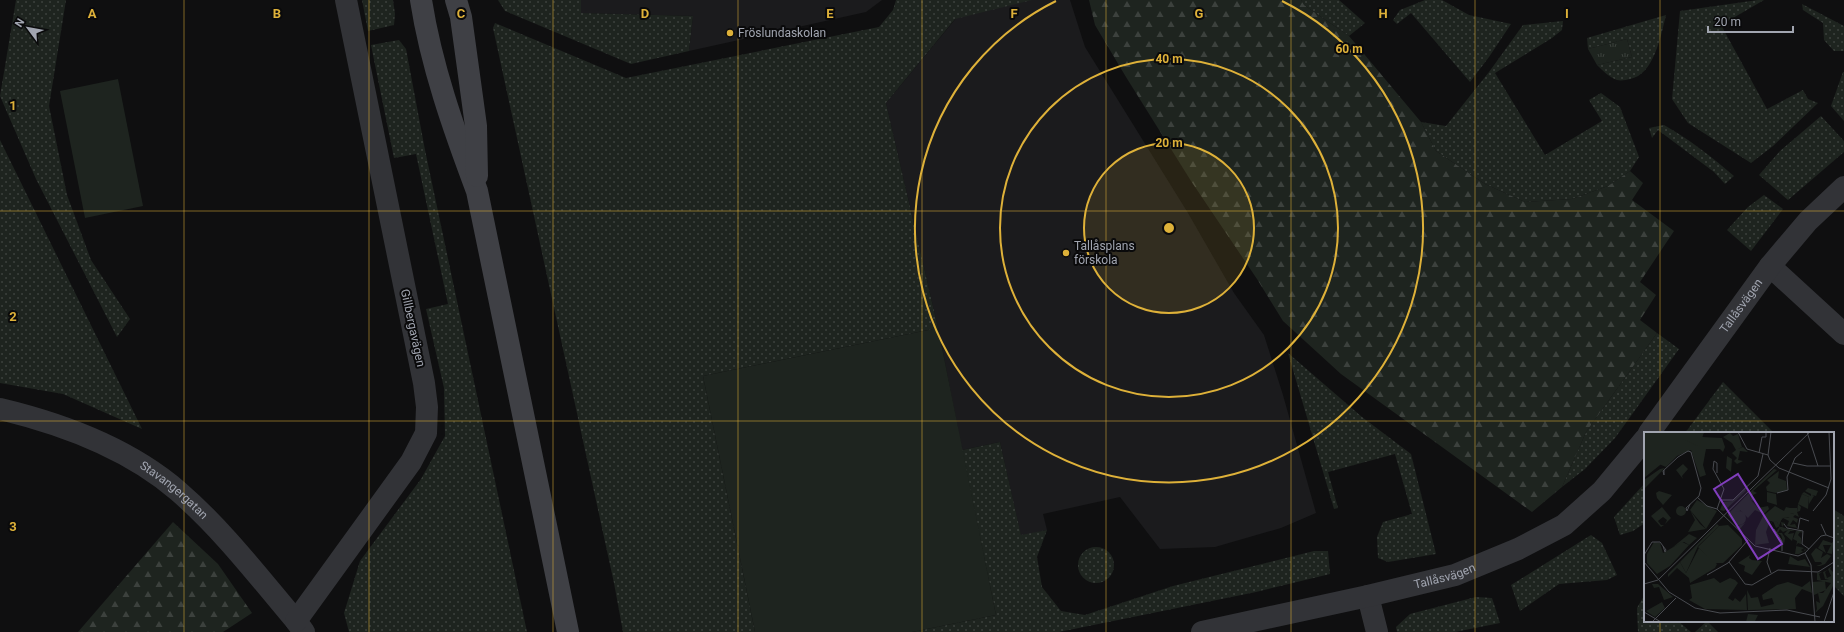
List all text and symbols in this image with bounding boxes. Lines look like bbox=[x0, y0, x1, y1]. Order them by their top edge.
text: A bbox=[88, 6, 97, 21]
text: B bbox=[273, 6, 281, 21]
text: C bbox=[457, 6, 466, 21]
text: D bbox=[641, 6, 649, 21]
text: E bbox=[826, 6, 834, 21]
text: F bbox=[1010, 6, 1018, 21]
text: G bbox=[1195, 6, 1204, 21]
text: H bbox=[1378, 6, 1388, 21]
text: I bbox=[1565, 6, 1569, 21]
north arrow bbox=[8, 8, 48, 48]
scale bar bbox=[1708, 8, 1793, 34]
text: 20 m bbox=[1714, 15, 1741, 29]
text: N bbox=[12, 16, 28, 30]
place label: Fröslundaskolan bbox=[738, 26, 826, 40]
marker: Fröslundaskolan bbox=[725, 28, 735, 38]
text: 60 m bbox=[1335, 42, 1363, 56]
text: 40 m bbox=[1155, 52, 1183, 66]
text: 1 bbox=[9, 98, 17, 113]
text: 20 m bbox=[1155, 136, 1183, 150]
centre of rings bbox=[1162, 221, 1176, 235]
place label: Tallåsplans förskola bbox=[1074, 239, 1135, 267]
marker: Tallåsplans förskola bbox=[1061, 248, 1071, 258]
street label: Tallåsvägen bbox=[1717, 276, 1765, 336]
street label: Gillbergavägen bbox=[398, 288, 428, 368]
text: 2 bbox=[9, 309, 17, 324]
inset map bbox=[1644, 432, 1834, 622]
street label: Stavangergatan bbox=[137, 458, 211, 522]
text: 3 bbox=[9, 519, 17, 534]
street label: Tallåsvägen bbox=[1412, 560, 1478, 592]

